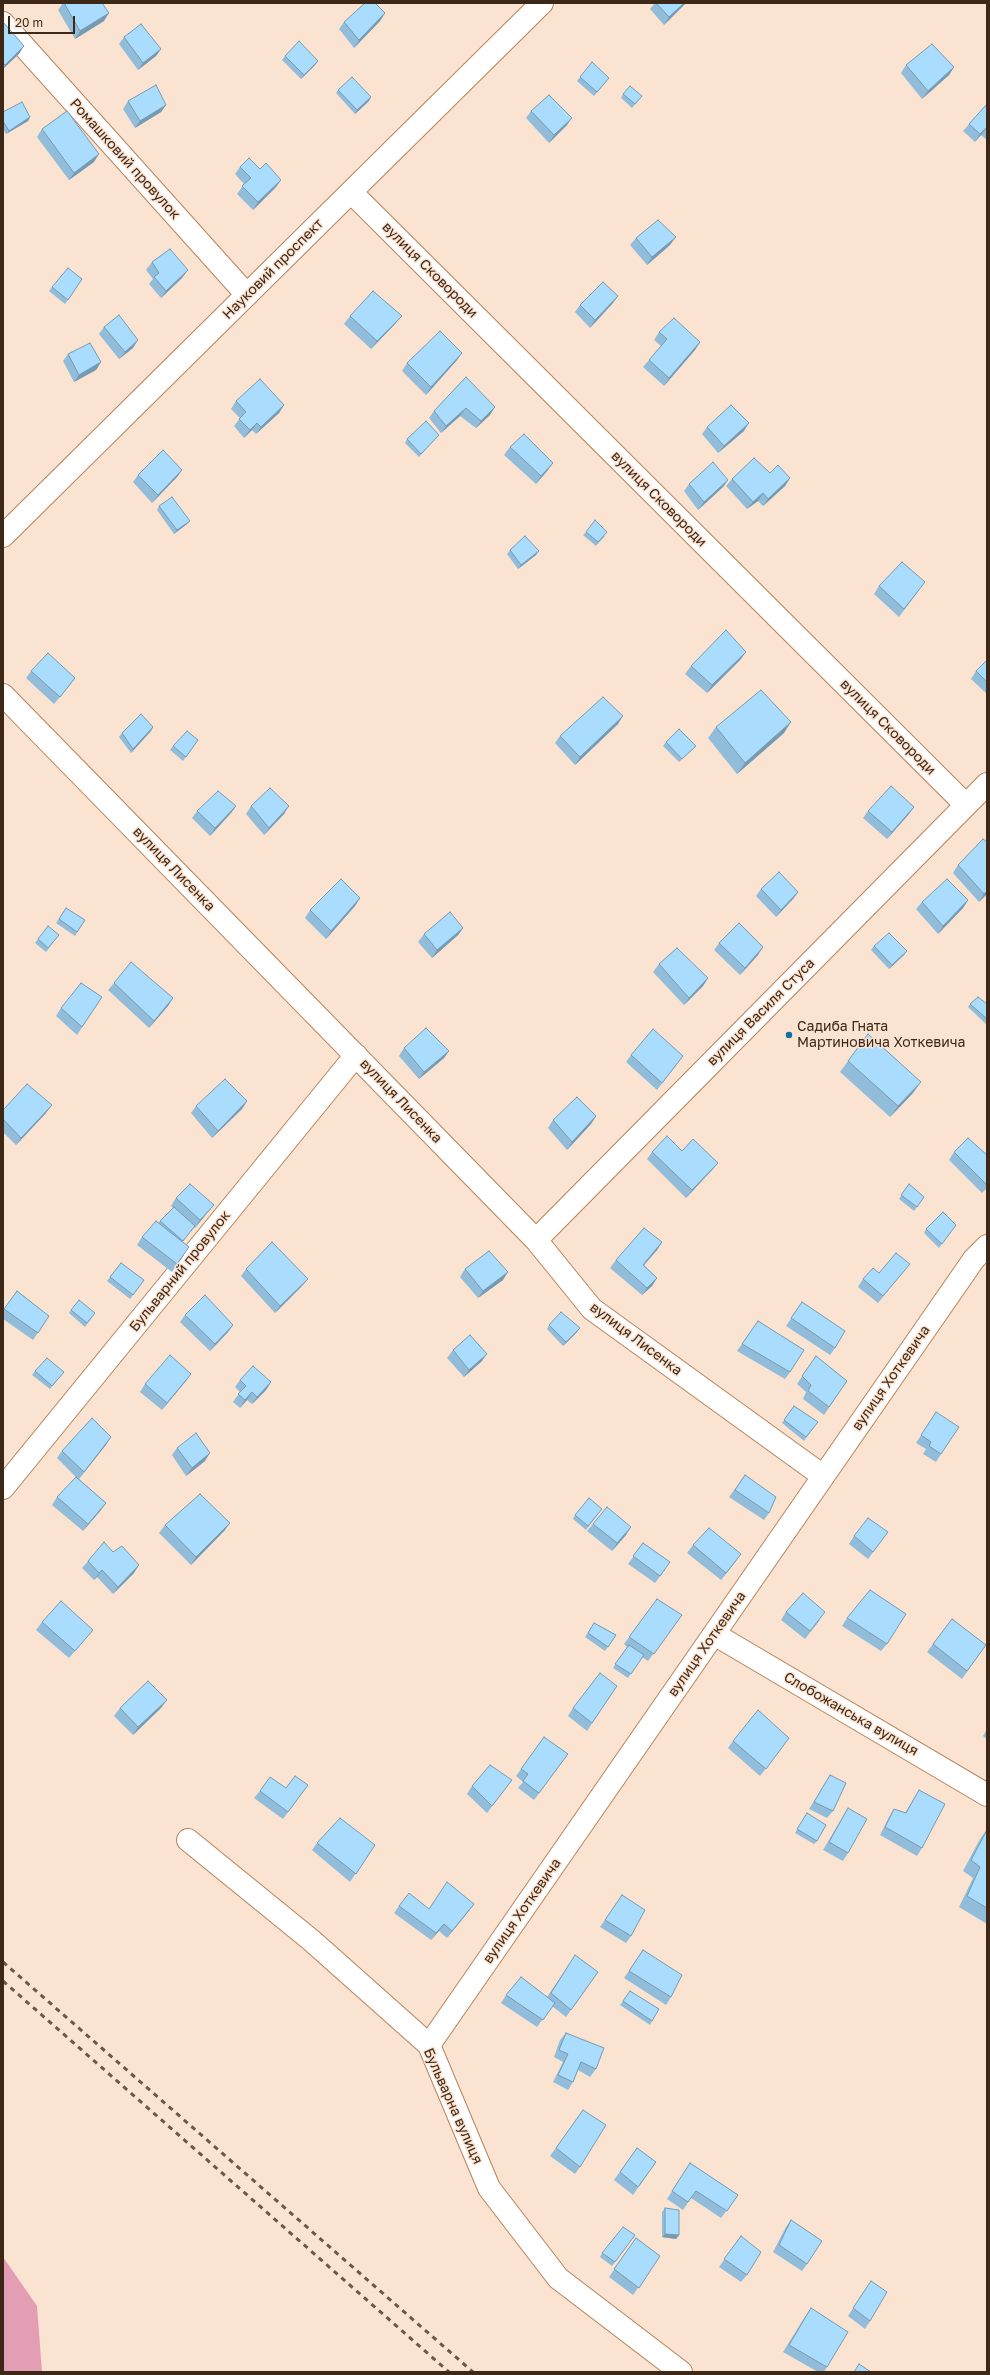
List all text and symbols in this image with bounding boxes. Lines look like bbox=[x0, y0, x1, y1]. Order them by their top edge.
scale bar bbox=[10, 8, 77, 34]
text: 20 m bbox=[15, 15, 43, 30]
street label: Ромашковий провулок bbox=[66, 95, 184, 223]
street label: Науковий проспект bbox=[219, 215, 327, 323]
street label: вулиця Сковороди bbox=[379, 219, 481, 321]
street label: вулиця Сковороди bbox=[608, 448, 710, 550]
street label: вулиця Сковороди bbox=[837, 676, 939, 778]
street label: вулиця Лисенка bbox=[129, 823, 219, 915]
street label: вулиця Василя Стуса bbox=[704, 955, 818, 1069]
place label: Садиба Гната Мартиновича Хоткевича bbox=[797, 1019, 965, 1052]
marker: Садиба Гната Мартиновича Хоткевича bbox=[784, 1030, 794, 1040]
street label: вулиця Лисенка bbox=[356, 1055, 446, 1147]
street label: Бульварний провулок bbox=[126, 1207, 234, 1335]
street label: вулиця Лисенка bbox=[587, 1299, 685, 1379]
street label: вулиця Хоткевича bbox=[848, 1322, 934, 1434]
street label: вулиця Хоткевича bbox=[664, 1588, 750, 1700]
street label: Слобожанська вулиця bbox=[781, 1669, 921, 1759]
street label: вулиця Хоткевича bbox=[479, 1855, 565, 1967]
street label: Бульварна вулиця bbox=[420, 2045, 486, 2167]

